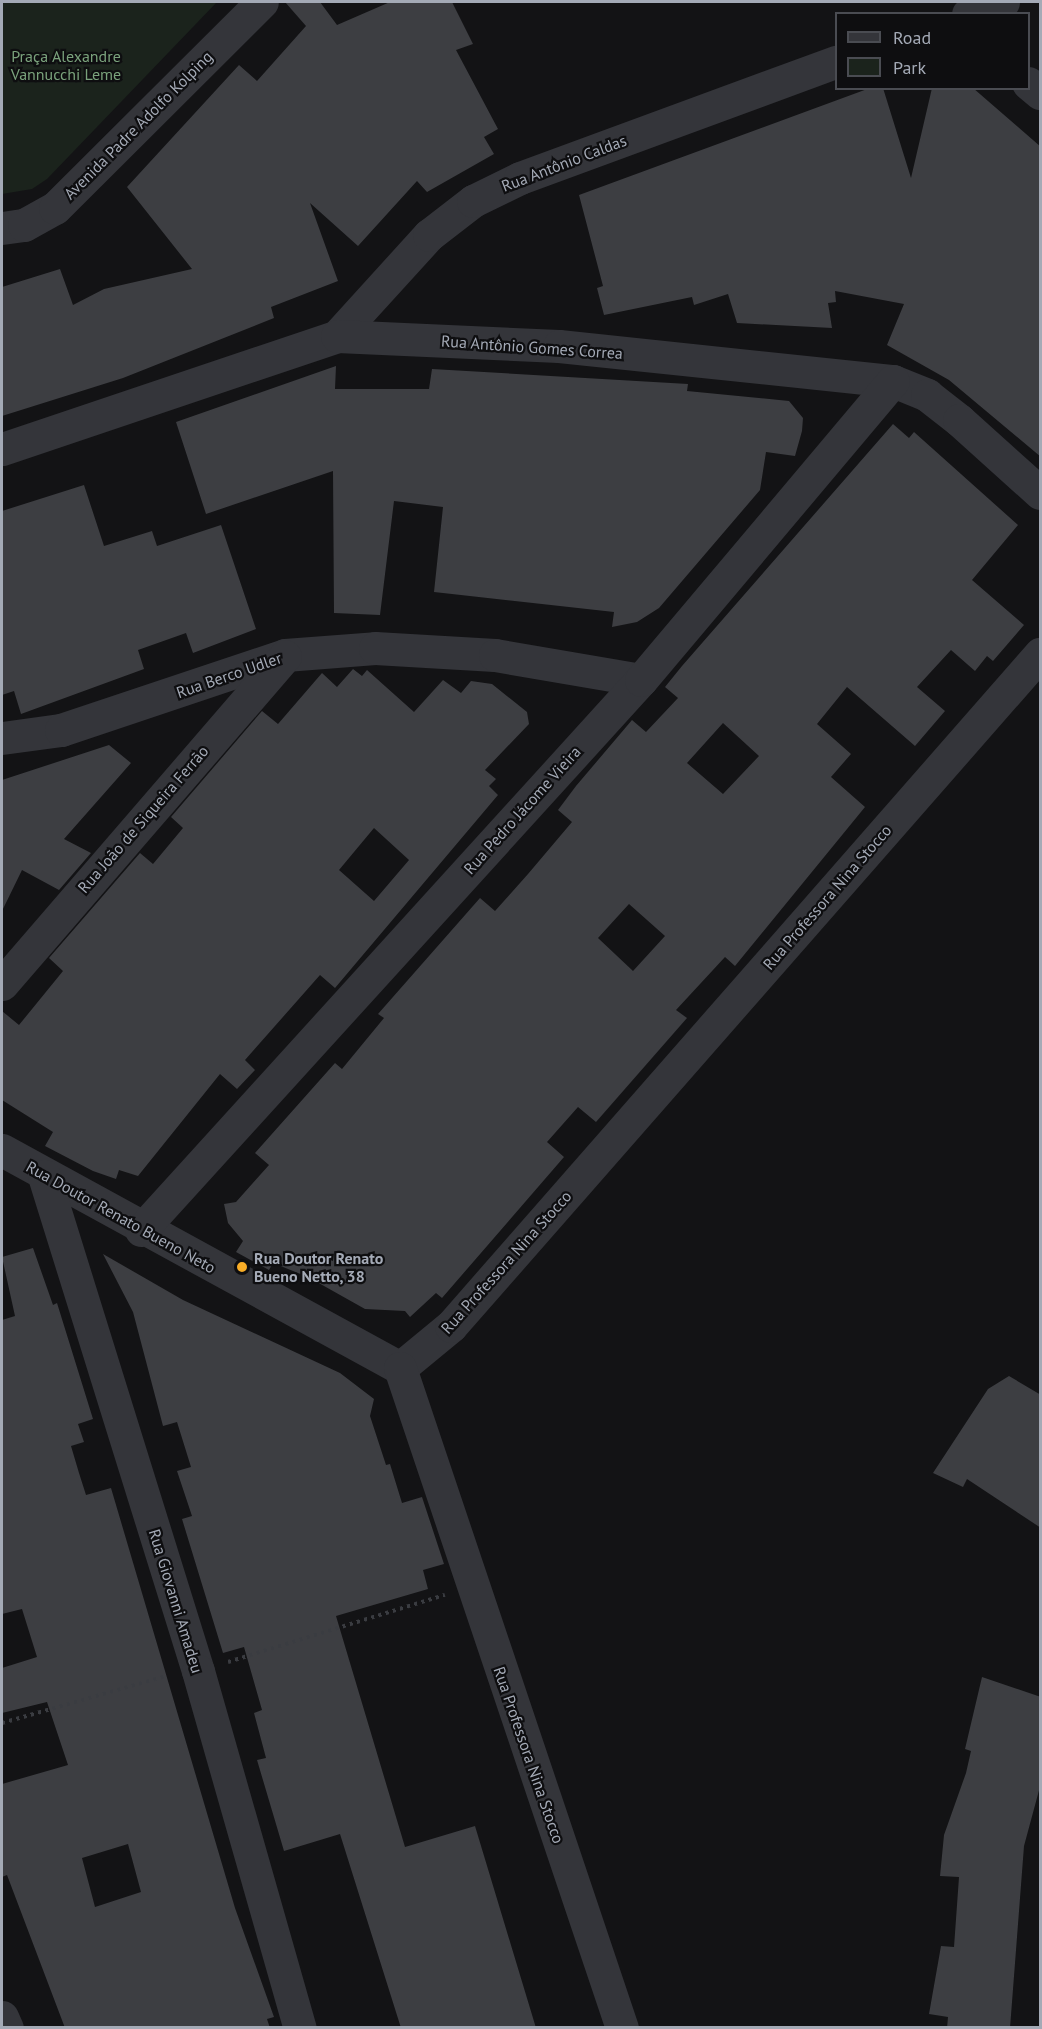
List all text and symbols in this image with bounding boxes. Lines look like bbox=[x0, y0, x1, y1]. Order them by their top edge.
legend bbox=[835, 12, 1030, 90]
text: Road bbox=[893, 26, 931, 49]
park label: Praça Alexandre Vannucchi Leme bbox=[11, 46, 121, 84]
street label: Avenida Padre Adolfo Kolping bbox=[60, 47, 216, 203]
text: Park bbox=[893, 56, 926, 79]
street label: Rua Antônio Caldas bbox=[499, 130, 629, 196]
street label: Rua Antônio Gomes Correa bbox=[440, 331, 624, 363]
street label: Rua Berco Udler bbox=[174, 648, 284, 702]
street label: Rua João de Siqueira Ferrão bbox=[74, 741, 212, 897]
street label: Rua Pedro Jácome Vieira bbox=[459, 742, 585, 878]
street label: Rua Professora Nina Stocco bbox=[759, 821, 895, 973]
street label: Rua Doutor Renato Bueno Neto bbox=[23, 1157, 219, 1277]
street label: Rua Professora Nina Stocco bbox=[437, 1187, 575, 1337]
place label: Rua Doutor Renato Bueno Netto, 38 bbox=[254, 1248, 383, 1286]
marker: Rua Doutor Renato Bueno Netto, 38 bbox=[235, 1260, 249, 1274]
street label: Rua Giovanni Amadeu bbox=[145, 1526, 207, 1676]
street label: Rua Professora Nina Stocco bbox=[490, 1664, 568, 1846]

